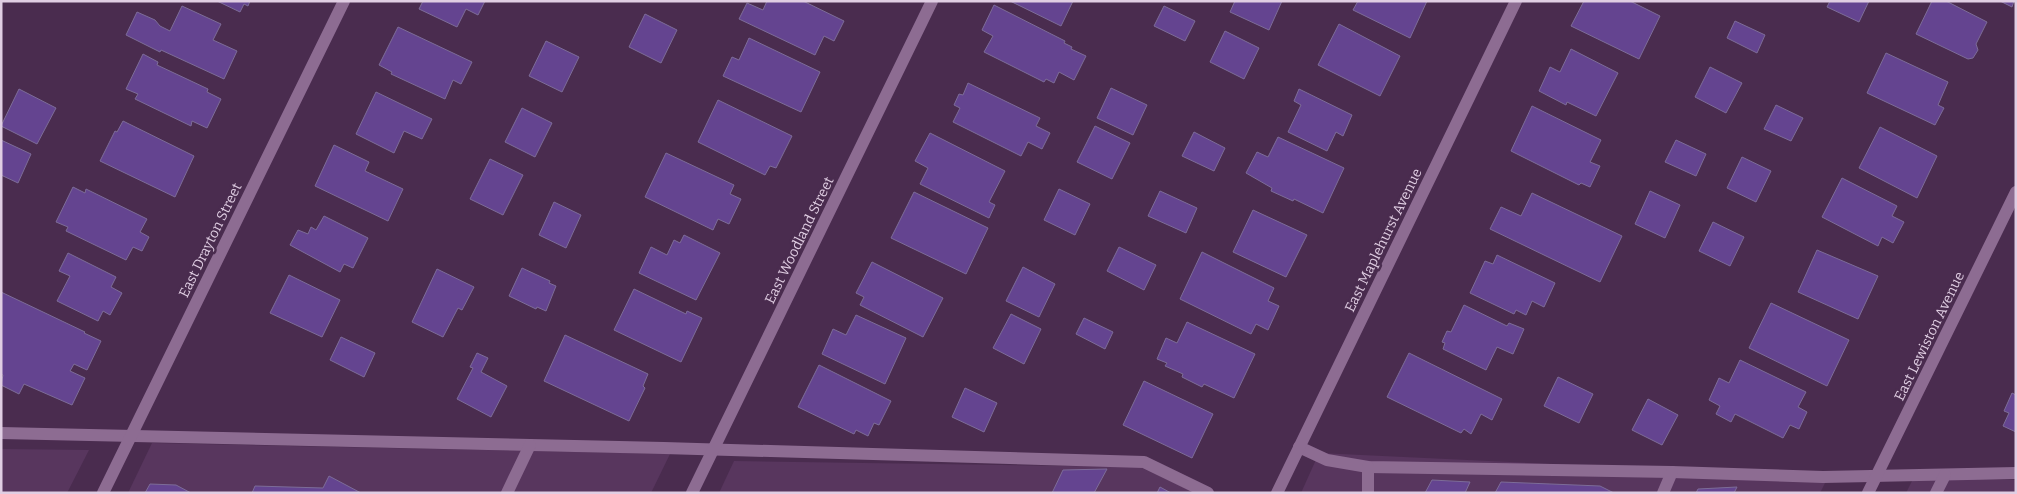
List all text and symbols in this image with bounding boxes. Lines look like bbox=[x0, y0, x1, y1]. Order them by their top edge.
street label: East Maplehurst Avenue bbox=[1341, 166, 1426, 315]
street label: East Woodland Street bbox=[761, 174, 838, 307]
street label: East Drayton Street bbox=[175, 180, 246, 300]
street label: East Lewiston Avenue bbox=[1891, 269, 1968, 403]

